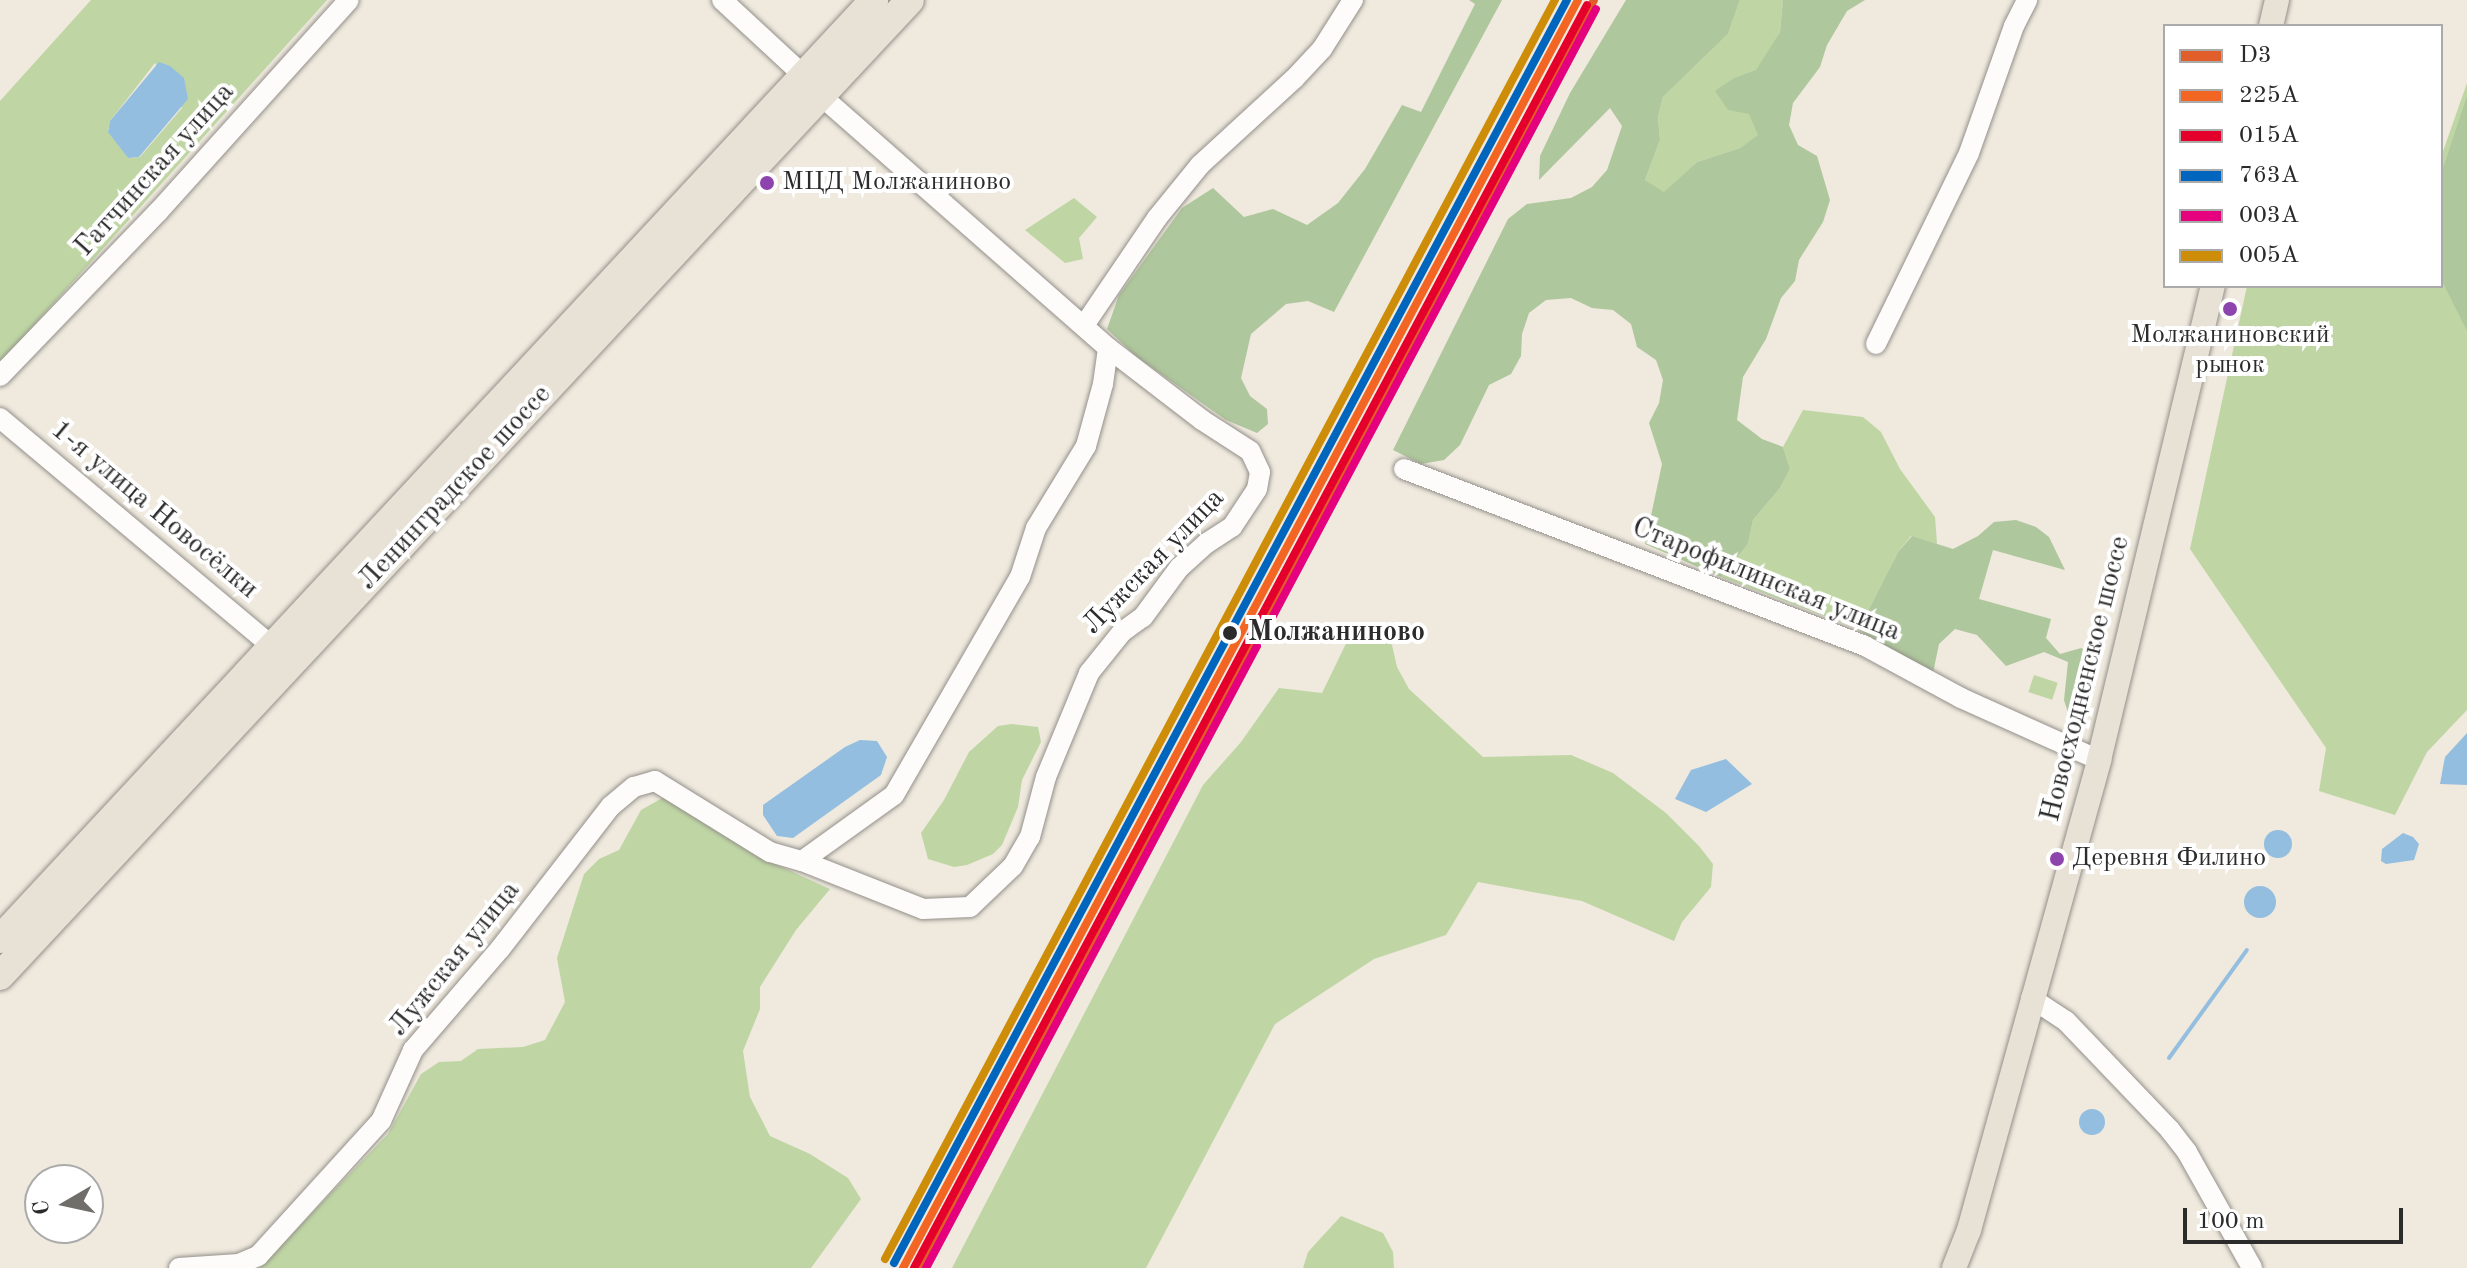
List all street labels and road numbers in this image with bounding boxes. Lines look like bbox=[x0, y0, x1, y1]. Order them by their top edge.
street label: Гатчинская улица bbox=[68, 76, 242, 264]
street label: Ленинградское шоссе bbox=[351, 379, 559, 597]
street label: 1-я улица Новосёлки bbox=[44, 414, 264, 606]
street label: Лужская улица bbox=[1076, 482, 1232, 642]
street label: Старофилинская улица bbox=[1627, 511, 1905, 649]
street label: Новосходненское шоссе bbox=[2034, 533, 2138, 825]
street label: Лужская улица bbox=[382, 875, 528, 1043]

